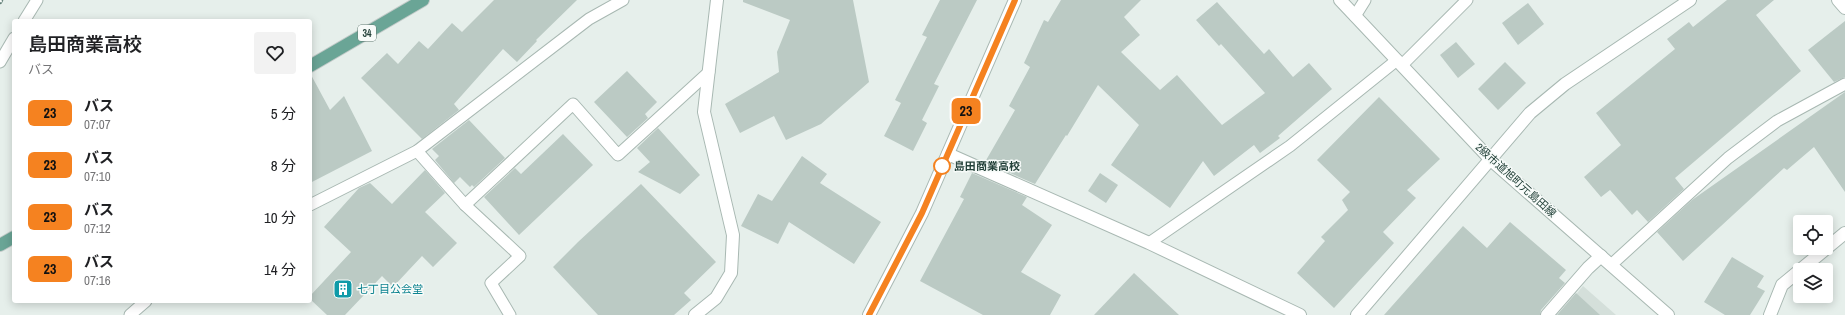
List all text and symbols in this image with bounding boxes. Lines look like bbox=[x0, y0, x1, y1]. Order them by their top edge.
road number: 34 bbox=[358, 25, 376, 41]
text: 島田商業高校 bbox=[28, 31, 142, 57]
button: heart bbox=[254, 32, 296, 74]
text: バス bbox=[28, 61, 54, 78]
text: バス bbox=[84, 95, 114, 116]
line badge: 23 bbox=[948, 98, 984, 124]
text: 23 bbox=[960, 102, 972, 120]
text: 5 分 bbox=[271, 103, 296, 124]
text: 23 bbox=[44, 104, 56, 122]
text: 07:07 bbox=[84, 116, 111, 133]
street label: 2級市道旭町元島田線 bbox=[1473, 140, 1559, 220]
text: バス bbox=[84, 147, 114, 168]
text: 8 分 bbox=[271, 155, 296, 176]
text: 23 bbox=[44, 156, 56, 174]
marker: 島田商業高校 bbox=[933, 157, 951, 175]
place label: 島田商業高校 bbox=[954, 159, 1020, 173]
text: 07:10 bbox=[84, 168, 111, 185]
text: バス bbox=[84, 199, 114, 220]
text: 10 分 bbox=[264, 207, 296, 228]
text: 23 bbox=[44, 208, 56, 226]
map controls bbox=[1793, 215, 1833, 303]
button: locate bbox=[1793, 215, 1833, 255]
text: 07:12 bbox=[84, 220, 111, 237]
text: バス bbox=[84, 251, 114, 272]
text: 14 分 bbox=[264, 259, 296, 280]
text: 23 bbox=[44, 260, 56, 278]
button: layers bbox=[1793, 263, 1833, 303]
text: 07:16 bbox=[84, 272, 111, 289]
building icon: 七丁目公会堂 bbox=[332, 278, 354, 300]
place label: 七丁目公会堂 bbox=[357, 282, 423, 296]

